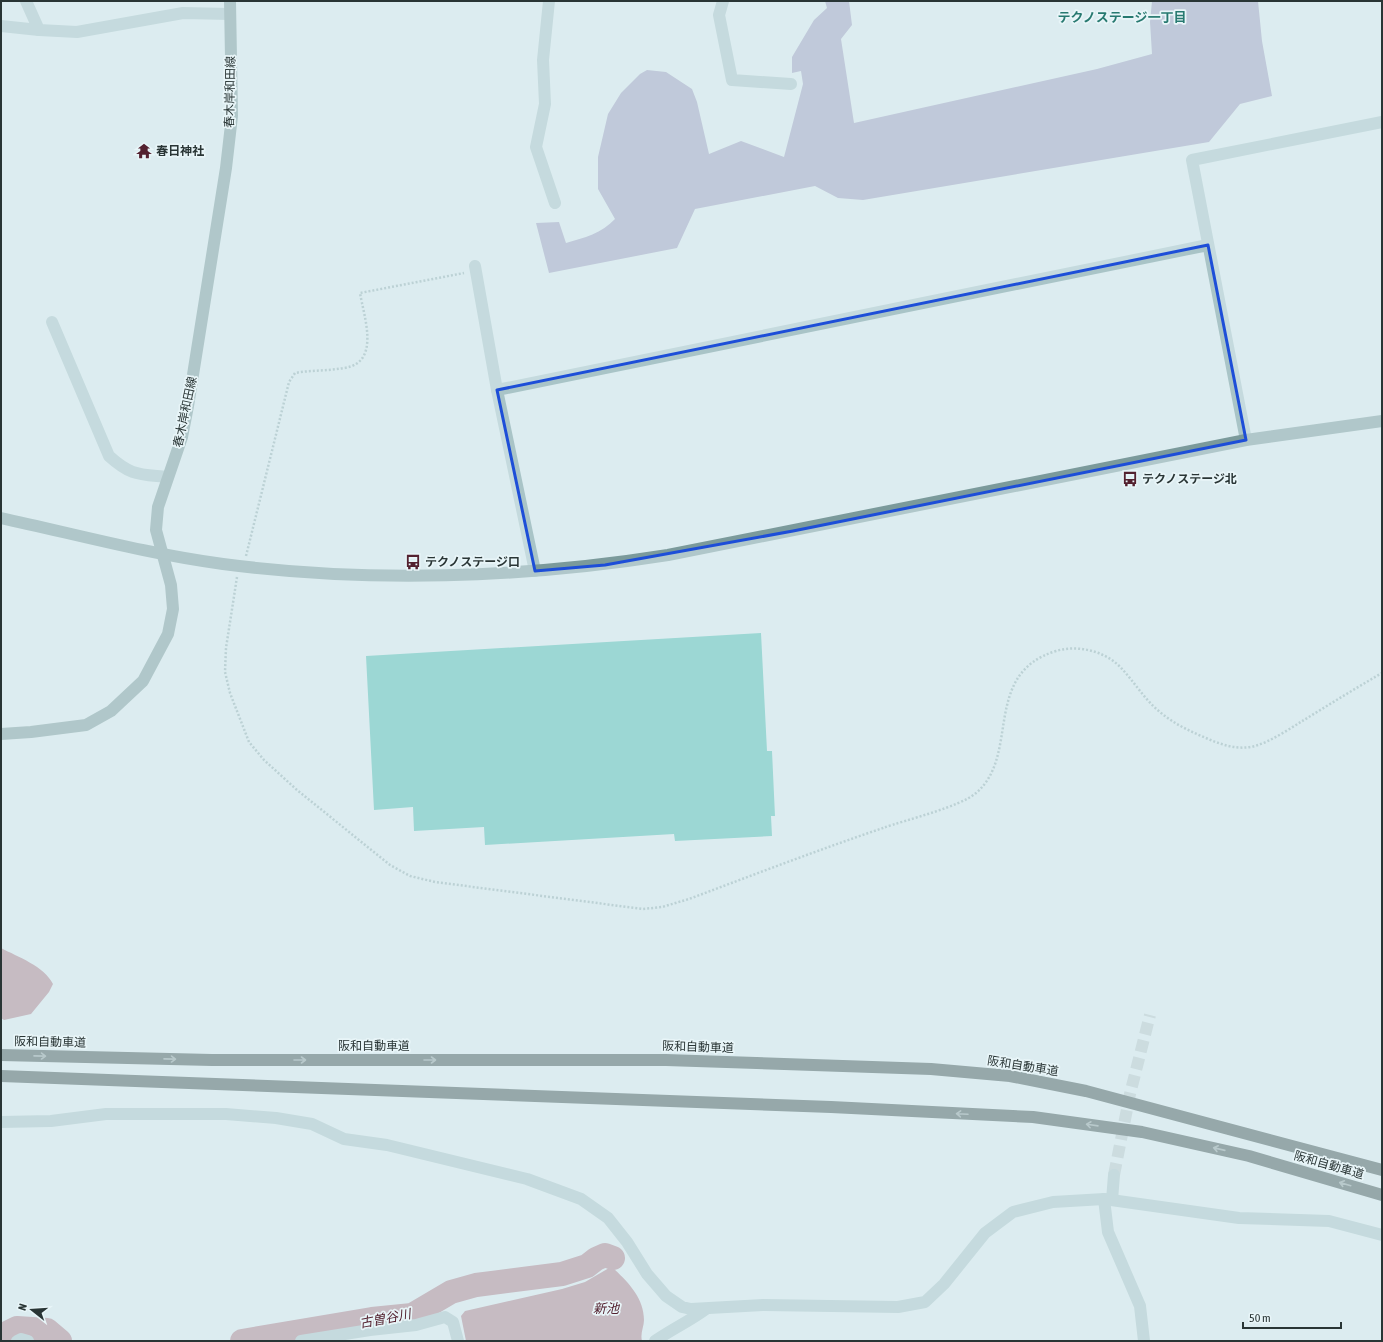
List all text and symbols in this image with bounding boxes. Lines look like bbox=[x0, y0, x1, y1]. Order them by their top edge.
district label: テクノステージ一丁目 bbox=[1058, 10, 1186, 25]
street label: 春木岸和田線 bbox=[222, 56, 238, 128]
temple icon: 春日神社 bbox=[135, 142, 153, 160]
place label: 春日神社 bbox=[156, 144, 204, 158]
street label: 春木岸和田線 bbox=[171, 375, 199, 449]
bus stop icon: テクノステージ北 bbox=[1121, 470, 1139, 488]
place label: テクノステージ北 bbox=[1142, 472, 1237, 486]
bus stop icon: テクノステージ口 bbox=[404, 553, 422, 571]
place label: テクノステージ口 bbox=[425, 555, 520, 569]
street label: 阪和自動車道 bbox=[14, 1034, 86, 1050]
street label: 阪和自動車道 bbox=[338, 1039, 410, 1053]
street label: 阪和自動車道 bbox=[662, 1039, 734, 1055]
one-way arrow bbox=[33, 1052, 46, 1060]
street label: 阪和自動車道 bbox=[986, 1053, 1060, 1079]
one-way arrow bbox=[163, 1055, 176, 1063]
one-way arrow bbox=[293, 1056, 306, 1064]
one-way arrow bbox=[423, 1056, 436, 1064]
one-way arrow bbox=[956, 1110, 969, 1117]
one-way arrow bbox=[1086, 1121, 1099, 1129]
one-way arrow bbox=[1213, 1145, 1226, 1153]
street label: 阪和自動車道 bbox=[1292, 1148, 1366, 1182]
one-way arrow bbox=[1338, 1180, 1351, 1187]
north arrow bbox=[12, 1290, 52, 1330]
water label: 新池 bbox=[593, 1301, 621, 1316]
text: N bbox=[16, 1302, 29, 1312]
scale bar bbox=[1243, 1304, 1341, 1330]
water label: 古曽谷川 bbox=[358, 1306, 414, 1331]
text: 50 m bbox=[1249, 1311, 1271, 1325]

